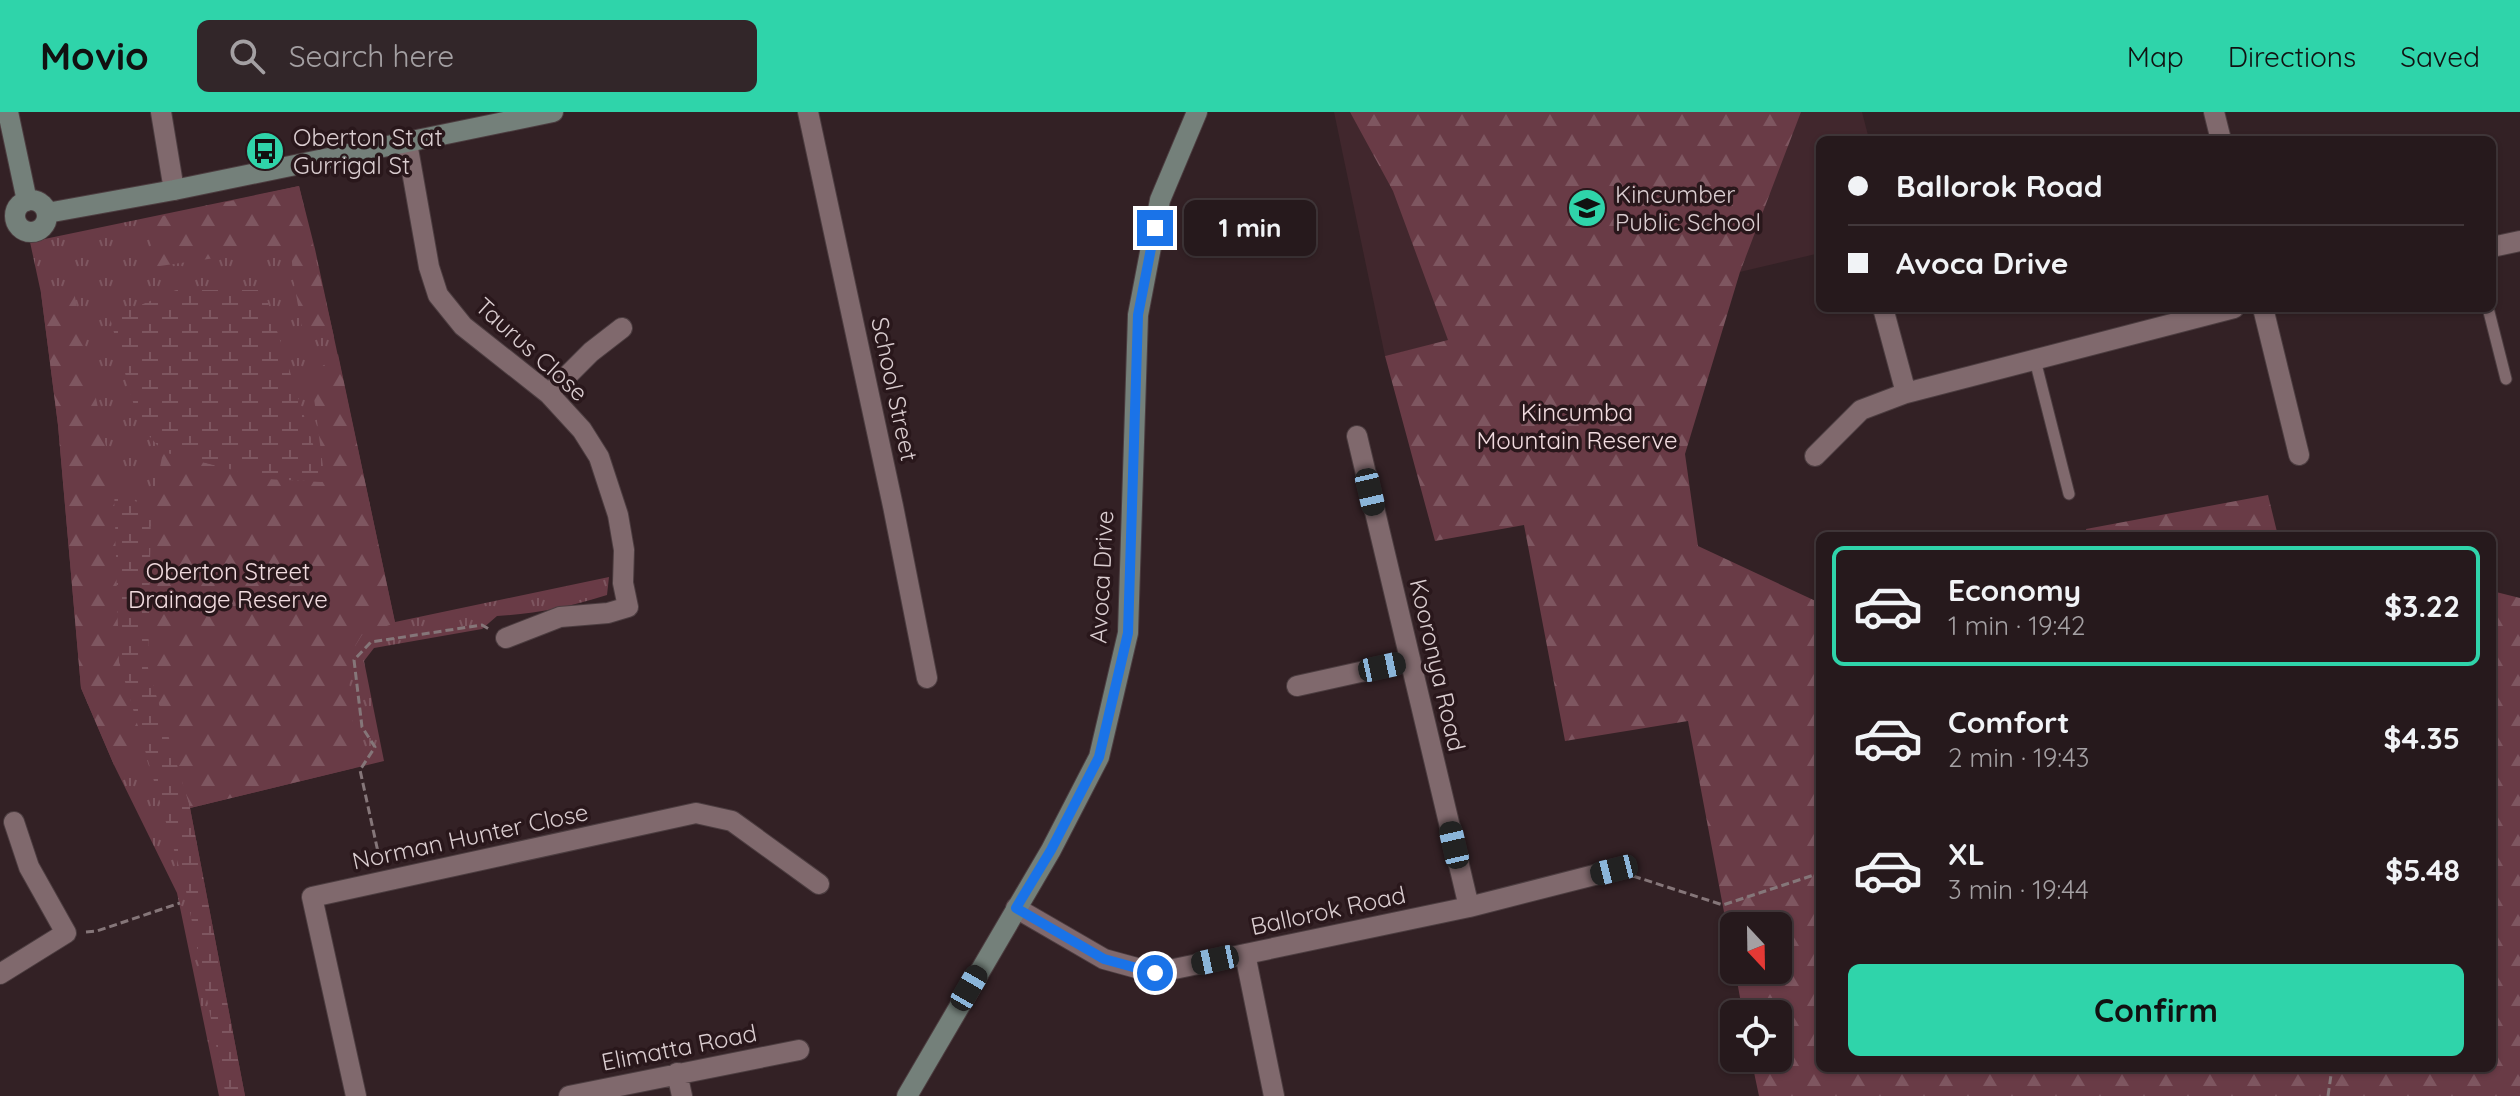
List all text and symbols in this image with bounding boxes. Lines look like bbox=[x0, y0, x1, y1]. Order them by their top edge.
search box bbox=[197, 20, 757, 92]
text: Movio bbox=[40, 32, 149, 80]
icon: search bbox=[225, 34, 269, 78]
text: Search here bbox=[289, 37, 454, 75]
text: Map bbox=[2127, 39, 2184, 74]
text: Directions bbox=[2228, 39, 2356, 74]
text: Saved bbox=[2400, 39, 2480, 74]
place label: Oberton St at Gurrigal St bbox=[293, 122, 443, 180]
bus stop icon: Oberton St at Gurrigal St bbox=[244, 130, 286, 172]
text: Ballorok Road bbox=[1896, 167, 2103, 205]
place label: Kincumber Public School bbox=[1615, 179, 1761, 237]
school or university icon: Kincumber Public School bbox=[1566, 187, 1608, 229]
callout: 1 min bbox=[1183, 200, 1315, 256]
route end bbox=[1137, 210, 1173, 246]
text: 1 min bbox=[1219, 211, 1282, 244]
text: Avoca Drive bbox=[1896, 244, 2069, 282]
street label: Taurus Close bbox=[470, 291, 594, 407]
street label: School Street bbox=[865, 314, 925, 464]
park label: Kincumba Mountain Reserve bbox=[1476, 397, 1678, 455]
car bbox=[1353, 466, 1387, 518]
street label: Avoca Drive bbox=[1083, 510, 1119, 644]
park label: Oberton Street Drainage Reserve bbox=[128, 556, 328, 614]
icon: car bbox=[1852, 570, 1924, 642]
text: Economy bbox=[1948, 571, 2081, 609]
street label: Kooronya Road bbox=[1404, 576, 1472, 754]
text: $3.22 bbox=[2384, 587, 2460, 625]
text: 1 min · 19:42 bbox=[1948, 609, 2085, 642]
car bbox=[1356, 650, 1408, 684]
icon: car bbox=[1852, 702, 1924, 774]
text: Comfort bbox=[1948, 703, 2069, 741]
text: $4.35 bbox=[2384, 719, 2460, 757]
text: 2 min · 19:43 bbox=[1948, 741, 2089, 774]
street label: Norman Hunter Close bbox=[349, 796, 591, 876]
car bbox=[1437, 819, 1471, 871]
icon: car bbox=[1852, 834, 1924, 906]
text: XL bbox=[1948, 835, 1985, 873]
text: $5.48 bbox=[2385, 851, 2460, 889]
car bbox=[1588, 853, 1640, 887]
text: 3 min · 19:44 bbox=[1948, 873, 2089, 906]
street label: Ballorok Road bbox=[1248, 879, 1408, 941]
north arrow bbox=[1720, 912, 1792, 984]
map controls bbox=[1720, 912, 1792, 1072]
car bbox=[1189, 943, 1241, 977]
route start bbox=[1137, 955, 1173, 991]
car bbox=[947, 961, 991, 1015]
button: Confirm bbox=[1848, 964, 2464, 1056]
button: locate bbox=[1720, 1000, 1792, 1072]
street label: Elimatta Road bbox=[599, 1017, 759, 1077]

